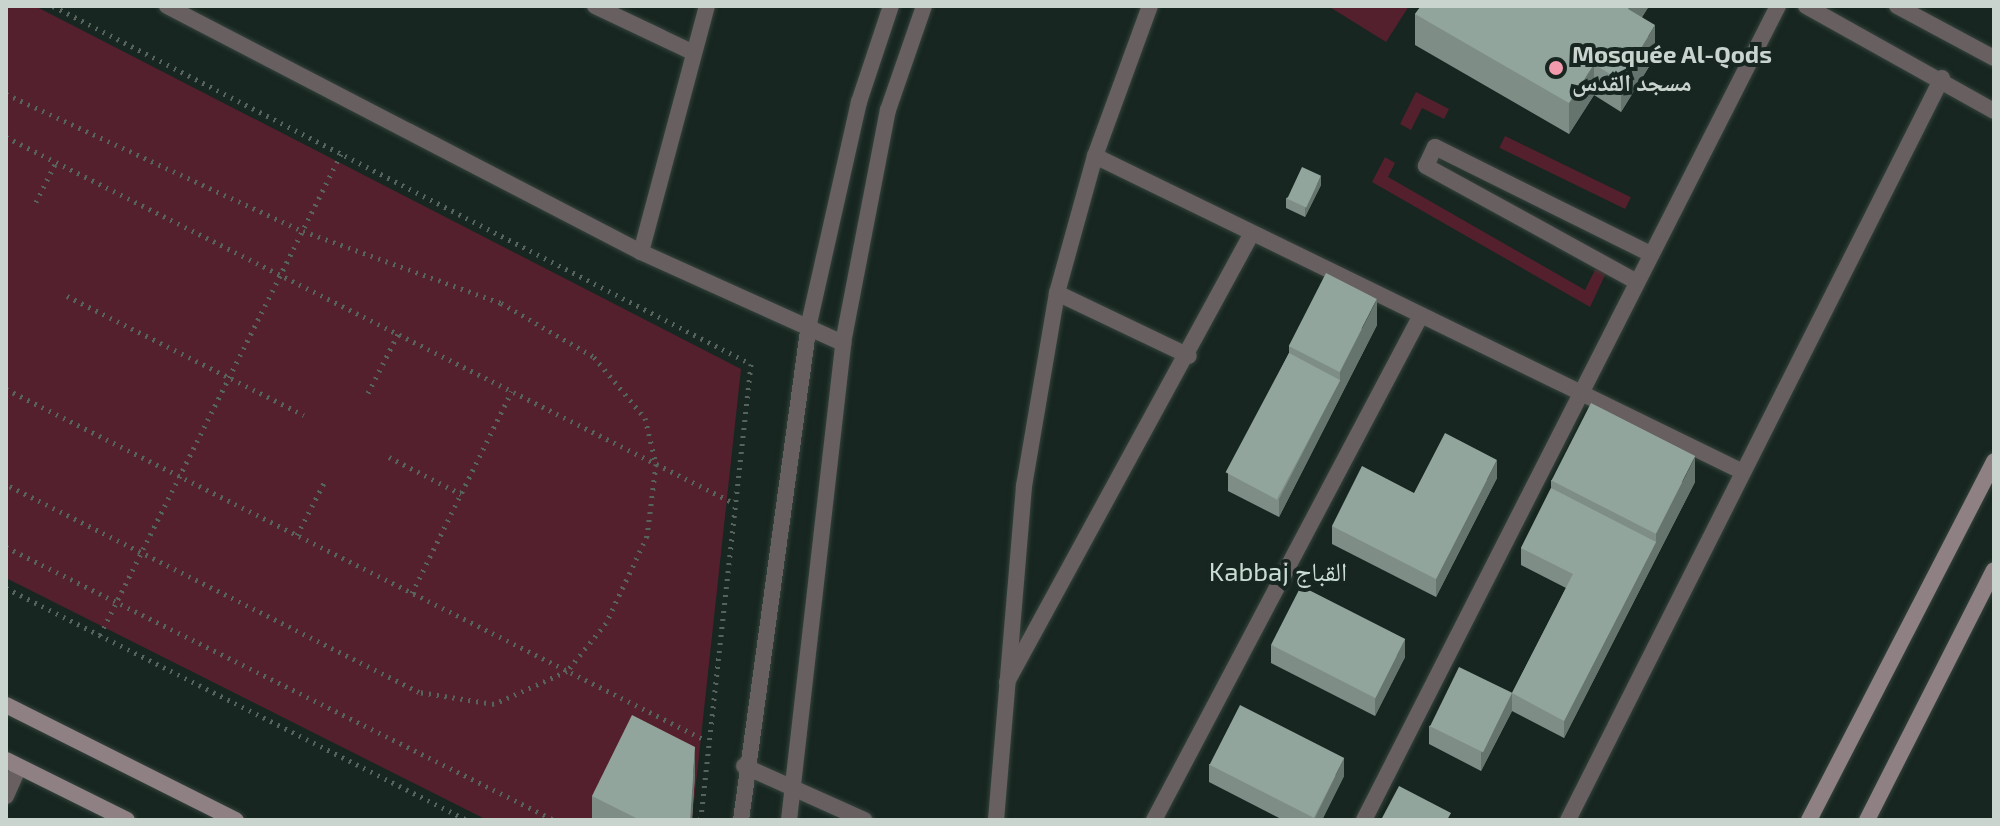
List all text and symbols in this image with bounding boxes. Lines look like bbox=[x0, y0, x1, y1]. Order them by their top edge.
place label: Mosquée Al-Qods مسجد القدس bbox=[1572, 40, 1772, 96]
marker: Mosquée Al-Qods مسجد القدس bbox=[1547, 59, 1565, 77]
district label: Kabbaj القباج bbox=[1209, 555, 1347, 587]

